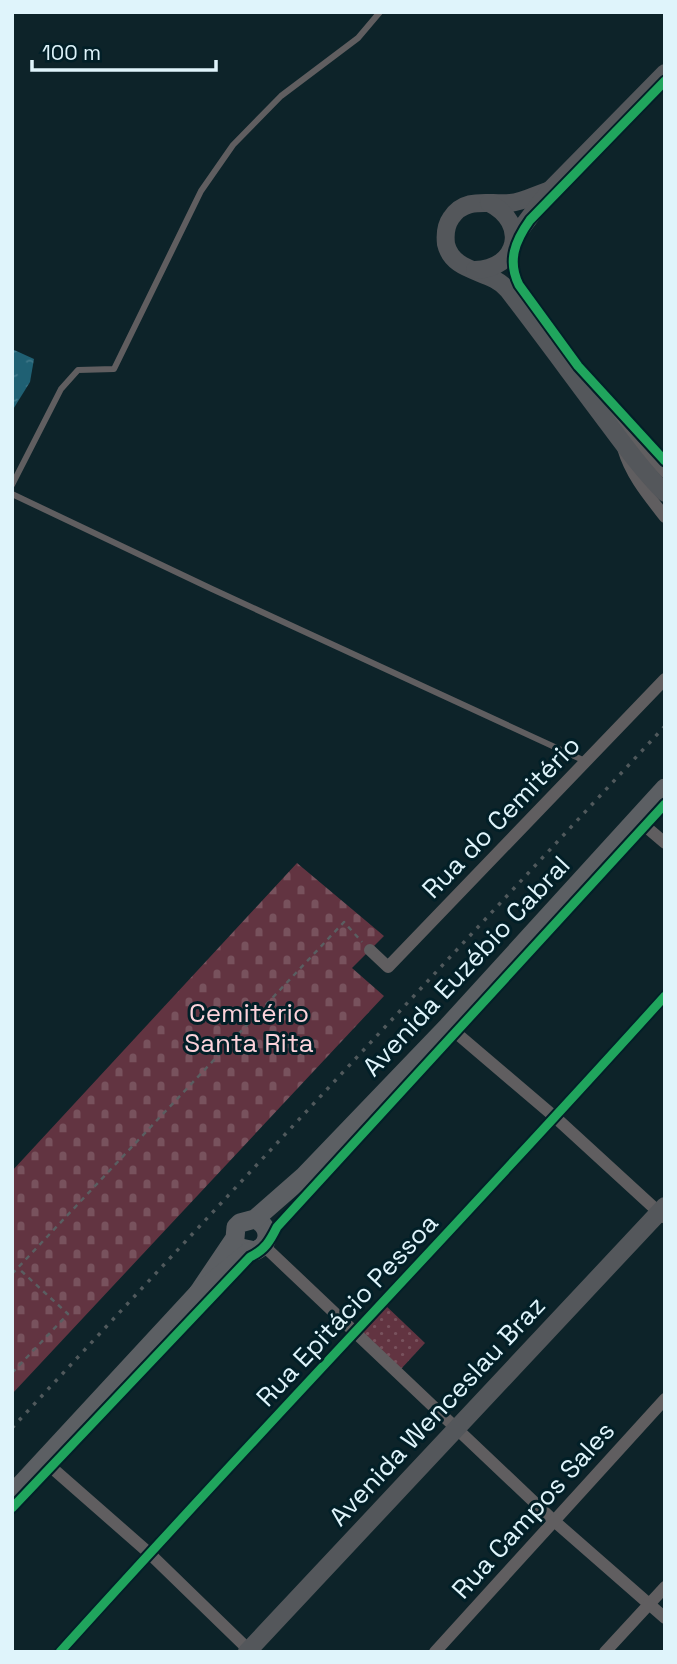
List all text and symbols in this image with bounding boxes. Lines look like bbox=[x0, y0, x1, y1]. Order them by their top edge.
scale bar bbox=[32, 28, 215, 72]
text: 100 m bbox=[42, 39, 101, 66]
street label: Rua do Cemitério bbox=[415, 728, 587, 906]
street label: Avenida Euzébio Cabral bbox=[355, 849, 577, 1083]
park label: Cemitério Santa Rita bbox=[184, 996, 314, 1060]
street label: Rua Epitácio Pessoa bbox=[249, 1206, 445, 1414]
street label: Avenida Wenceslau Braz bbox=[321, 1289, 553, 1533]
street label: Rua Campos Sales bbox=[444, 1414, 622, 1606]

